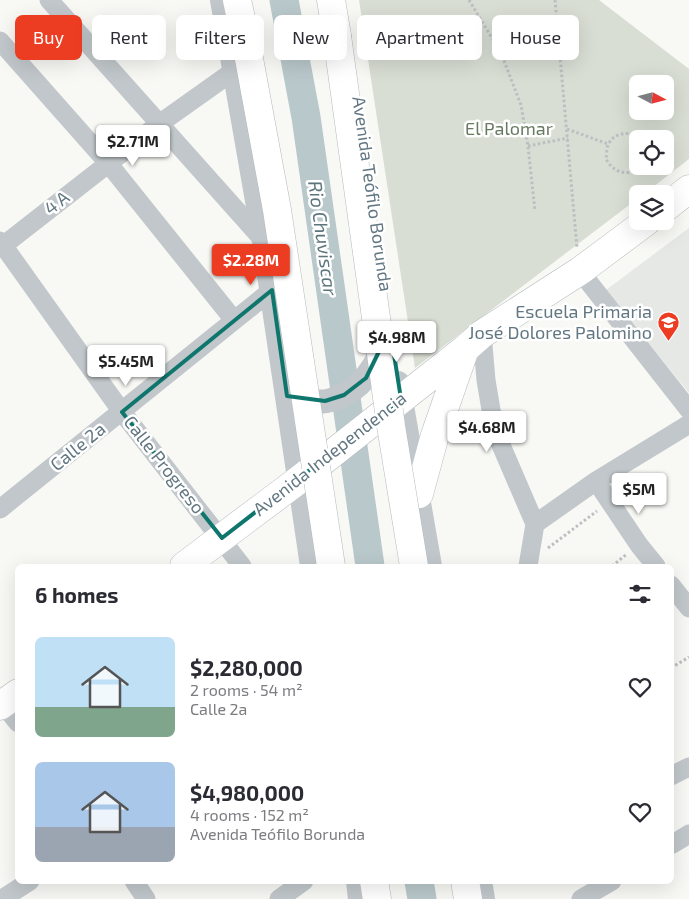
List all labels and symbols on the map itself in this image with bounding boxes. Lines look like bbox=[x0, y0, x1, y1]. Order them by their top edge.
north arrow bbox=[629, 75, 674, 120]
street label: Avenida Teófilo Borunda bbox=[348, 95, 398, 293]
park label: El Palomar bbox=[465, 117, 553, 139]
pin: $2.71M bbox=[92, 124, 174, 167]
water label: Rio Chuviscar bbox=[304, 179, 343, 297]
street label: 4 A bbox=[39, 185, 74, 219]
pin: $2.28M bbox=[210, 244, 292, 286]
place label: Escuela Primaria José Dolores Palomino bbox=[468, 300, 652, 343]
school or university icon: Escuela Primaria José Dolores Palomino bbox=[656, 310, 680, 341]
pin: $4.98M bbox=[356, 320, 438, 363]
pin: $5.45M bbox=[85, 344, 167, 387]
street label: Avenida Independencia bbox=[248, 387, 410, 520]
pin: $4.68M bbox=[446, 410, 528, 453]
street label: Calle Progreso bbox=[120, 411, 210, 518]
street label: Calle 2a bbox=[45, 417, 109, 475]
pin: $5M bbox=[615, 472, 663, 515]

